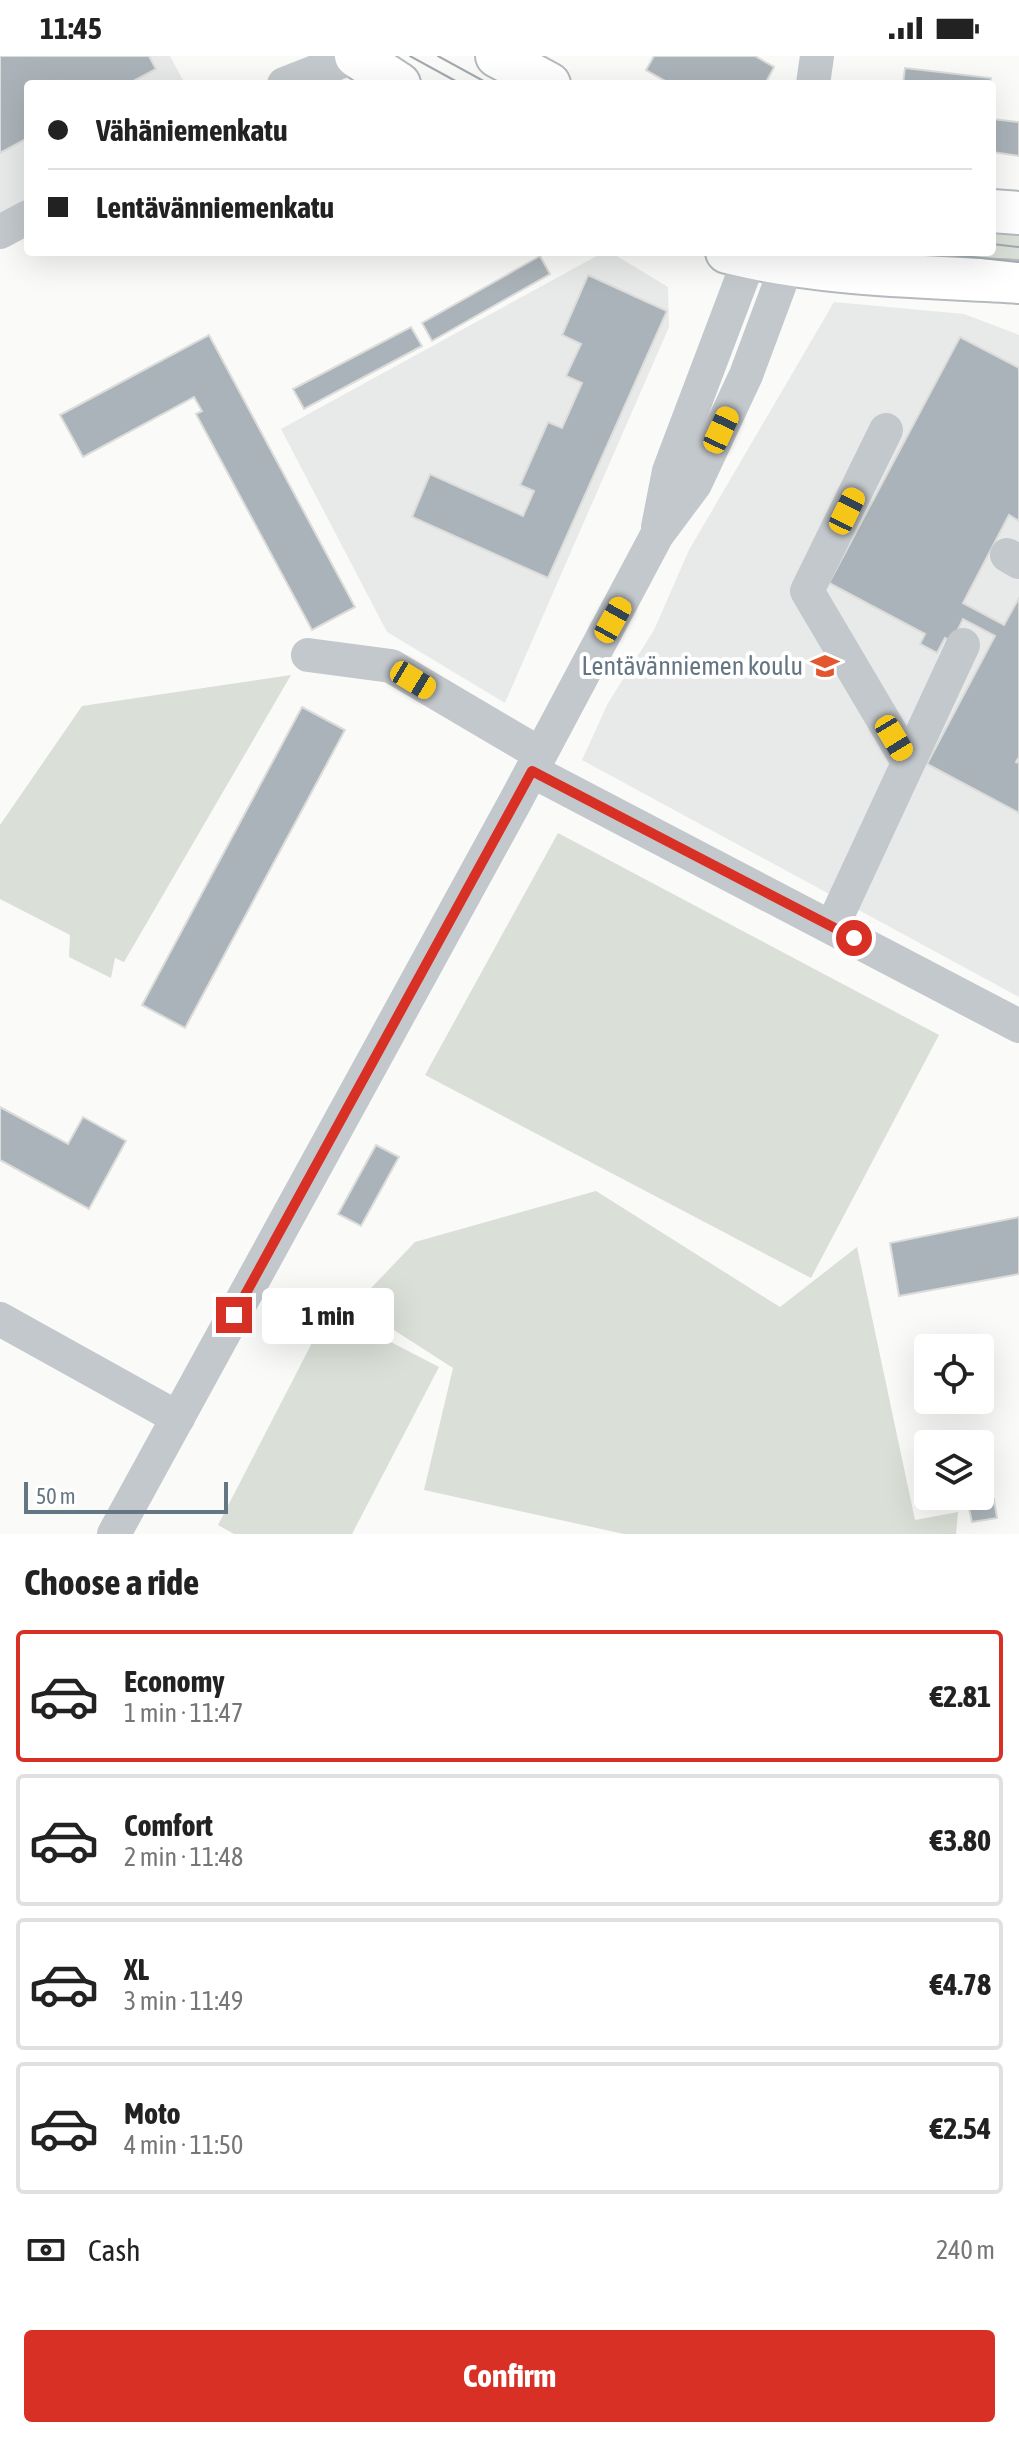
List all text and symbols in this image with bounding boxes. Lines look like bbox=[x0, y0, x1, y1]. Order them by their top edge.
text: 11:45 bbox=[40, 11, 102, 45]
text: Vähäniemenkatu bbox=[96, 113, 287, 147]
text: Lentävänniemenkatu bbox=[96, 190, 334, 224]
car bbox=[700, 403, 742, 457]
car bbox=[826, 484, 868, 538]
car bbox=[591, 593, 635, 647]
place label: Lentävänniemen koulu bbox=[582, 651, 803, 681]
school or university icon: Lentävänniemen koulu bbox=[810, 651, 840, 681]
car bbox=[386, 657, 440, 703]
car bbox=[871, 711, 917, 765]
route start bbox=[836, 920, 872, 956]
callout: 1 min bbox=[262, 1287, 394, 1343]
route end bbox=[216, 1297, 252, 1333]
text: 1 min bbox=[301, 1301, 355, 1331]
map controls bbox=[914, 1334, 994, 1510]
button: locate bbox=[914, 1334, 994, 1414]
button: layers bbox=[914, 1430, 994, 1510]
scale bar bbox=[24, 1478, 228, 1514]
text: 50 m bbox=[36, 1483, 76, 1509]
text: Choose a ride bbox=[24, 1561, 199, 1603]
icon: car bbox=[28, 1660, 100, 1732]
text: Economy bbox=[124, 1664, 225, 1698]
text: €2.81 bbox=[930, 1679, 991, 1713]
text: 1 min · 11:47 bbox=[124, 1698, 243, 1728]
icon: car bbox=[28, 1804, 100, 1876]
text: Comfort bbox=[124, 1808, 213, 1842]
text: €3.80 bbox=[930, 1823, 991, 1857]
text: 2 min · 11:48 bbox=[124, 1842, 243, 1872]
icon: car bbox=[28, 1948, 100, 2020]
text: XL bbox=[124, 1952, 149, 1986]
text: €4.78 bbox=[930, 1967, 991, 2001]
text: 3 min · 11:49 bbox=[124, 1986, 243, 2016]
icon: car bbox=[28, 2092, 100, 2164]
text: Moto bbox=[124, 2096, 181, 2130]
text: €2.54 bbox=[930, 2111, 991, 2145]
text: 4 min · 11:50 bbox=[124, 2130, 243, 2160]
icon: cash bbox=[24, 2228, 68, 2272]
text: Cash bbox=[88, 2233, 141, 2267]
text: 240 m bbox=[936, 2235, 995, 2265]
button: Confirm bbox=[24, 2330, 995, 2422]

